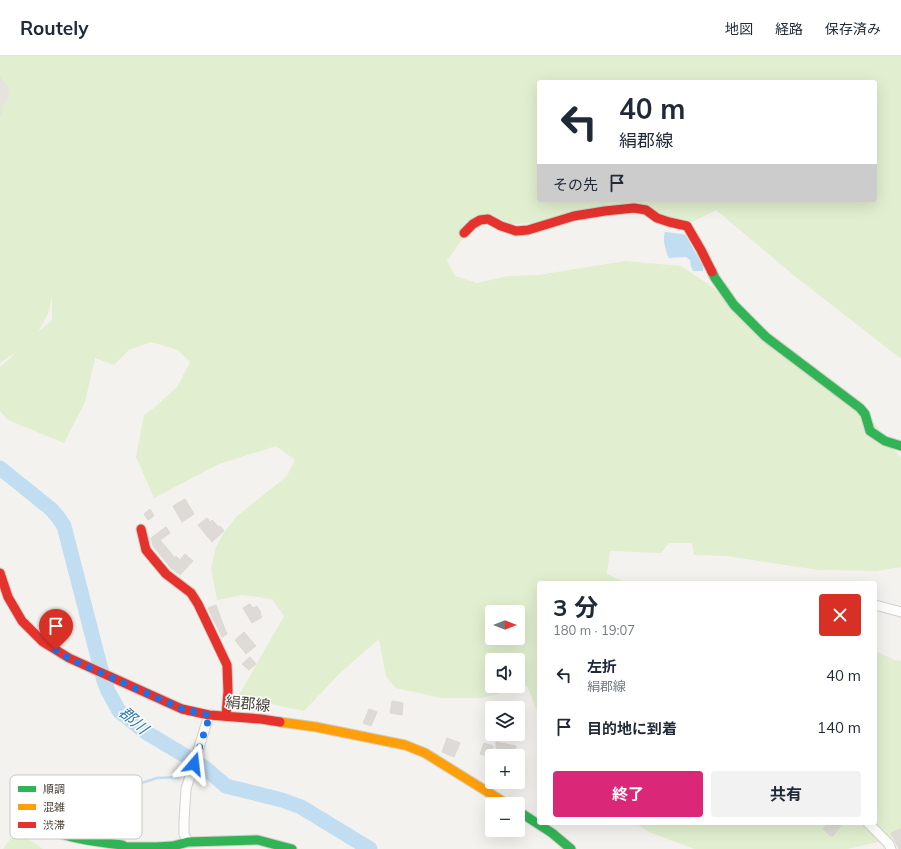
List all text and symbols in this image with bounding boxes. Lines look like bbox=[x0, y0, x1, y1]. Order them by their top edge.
text: Routely bbox=[20, 16, 88, 40]
text: 地図 bbox=[725, 20, 753, 38]
text: 経路 bbox=[775, 20, 803, 38]
text: 保存済み bbox=[825, 20, 881, 38]
text: 40 m bbox=[619, 91, 685, 126]
icon: left bbox=[553, 96, 605, 148]
text: 絹郡線 bbox=[619, 129, 673, 152]
icon: arrive bbox=[606, 172, 628, 194]
text: その先 bbox=[553, 175, 598, 194]
text: 3 分 bbox=[553, 592, 598, 622]
button: close bbox=[819, 594, 861, 636]
north arrow bbox=[485, 605, 525, 645]
map controls bbox=[485, 605, 525, 837]
pin bbox=[39, 609, 73, 650]
icon: arrive bbox=[45, 615, 67, 637]
text: 180 m · 19:07 bbox=[553, 622, 635, 638]
button: sound bbox=[485, 653, 525, 693]
text: 左折 bbox=[587, 657, 617, 676]
icon: left bbox=[553, 664, 575, 686]
text: 40 m bbox=[826, 666, 861, 685]
text: 絹郡線 bbox=[587, 678, 626, 694]
street label: 絹郡線 bbox=[225, 692, 271, 715]
button: layers bbox=[485, 701, 525, 741]
water label: 郡川 bbox=[115, 702, 154, 739]
icon: arrive bbox=[553, 716, 575, 738]
text: 140 m bbox=[817, 718, 861, 737]
text: 目的地に到着 bbox=[587, 719, 677, 738]
position arrow bbox=[173, 743, 215, 785]
button: + bbox=[485, 749, 525, 789]
button: 終了 bbox=[553, 771, 703, 817]
button: 共有 bbox=[711, 771, 861, 817]
legend bbox=[10, 775, 142, 839]
text: 順調 bbox=[43, 782, 65, 796]
button: − bbox=[485, 797, 525, 837]
text: 混雑 bbox=[43, 800, 65, 814]
text: 渋滞 bbox=[43, 818, 65, 832]

